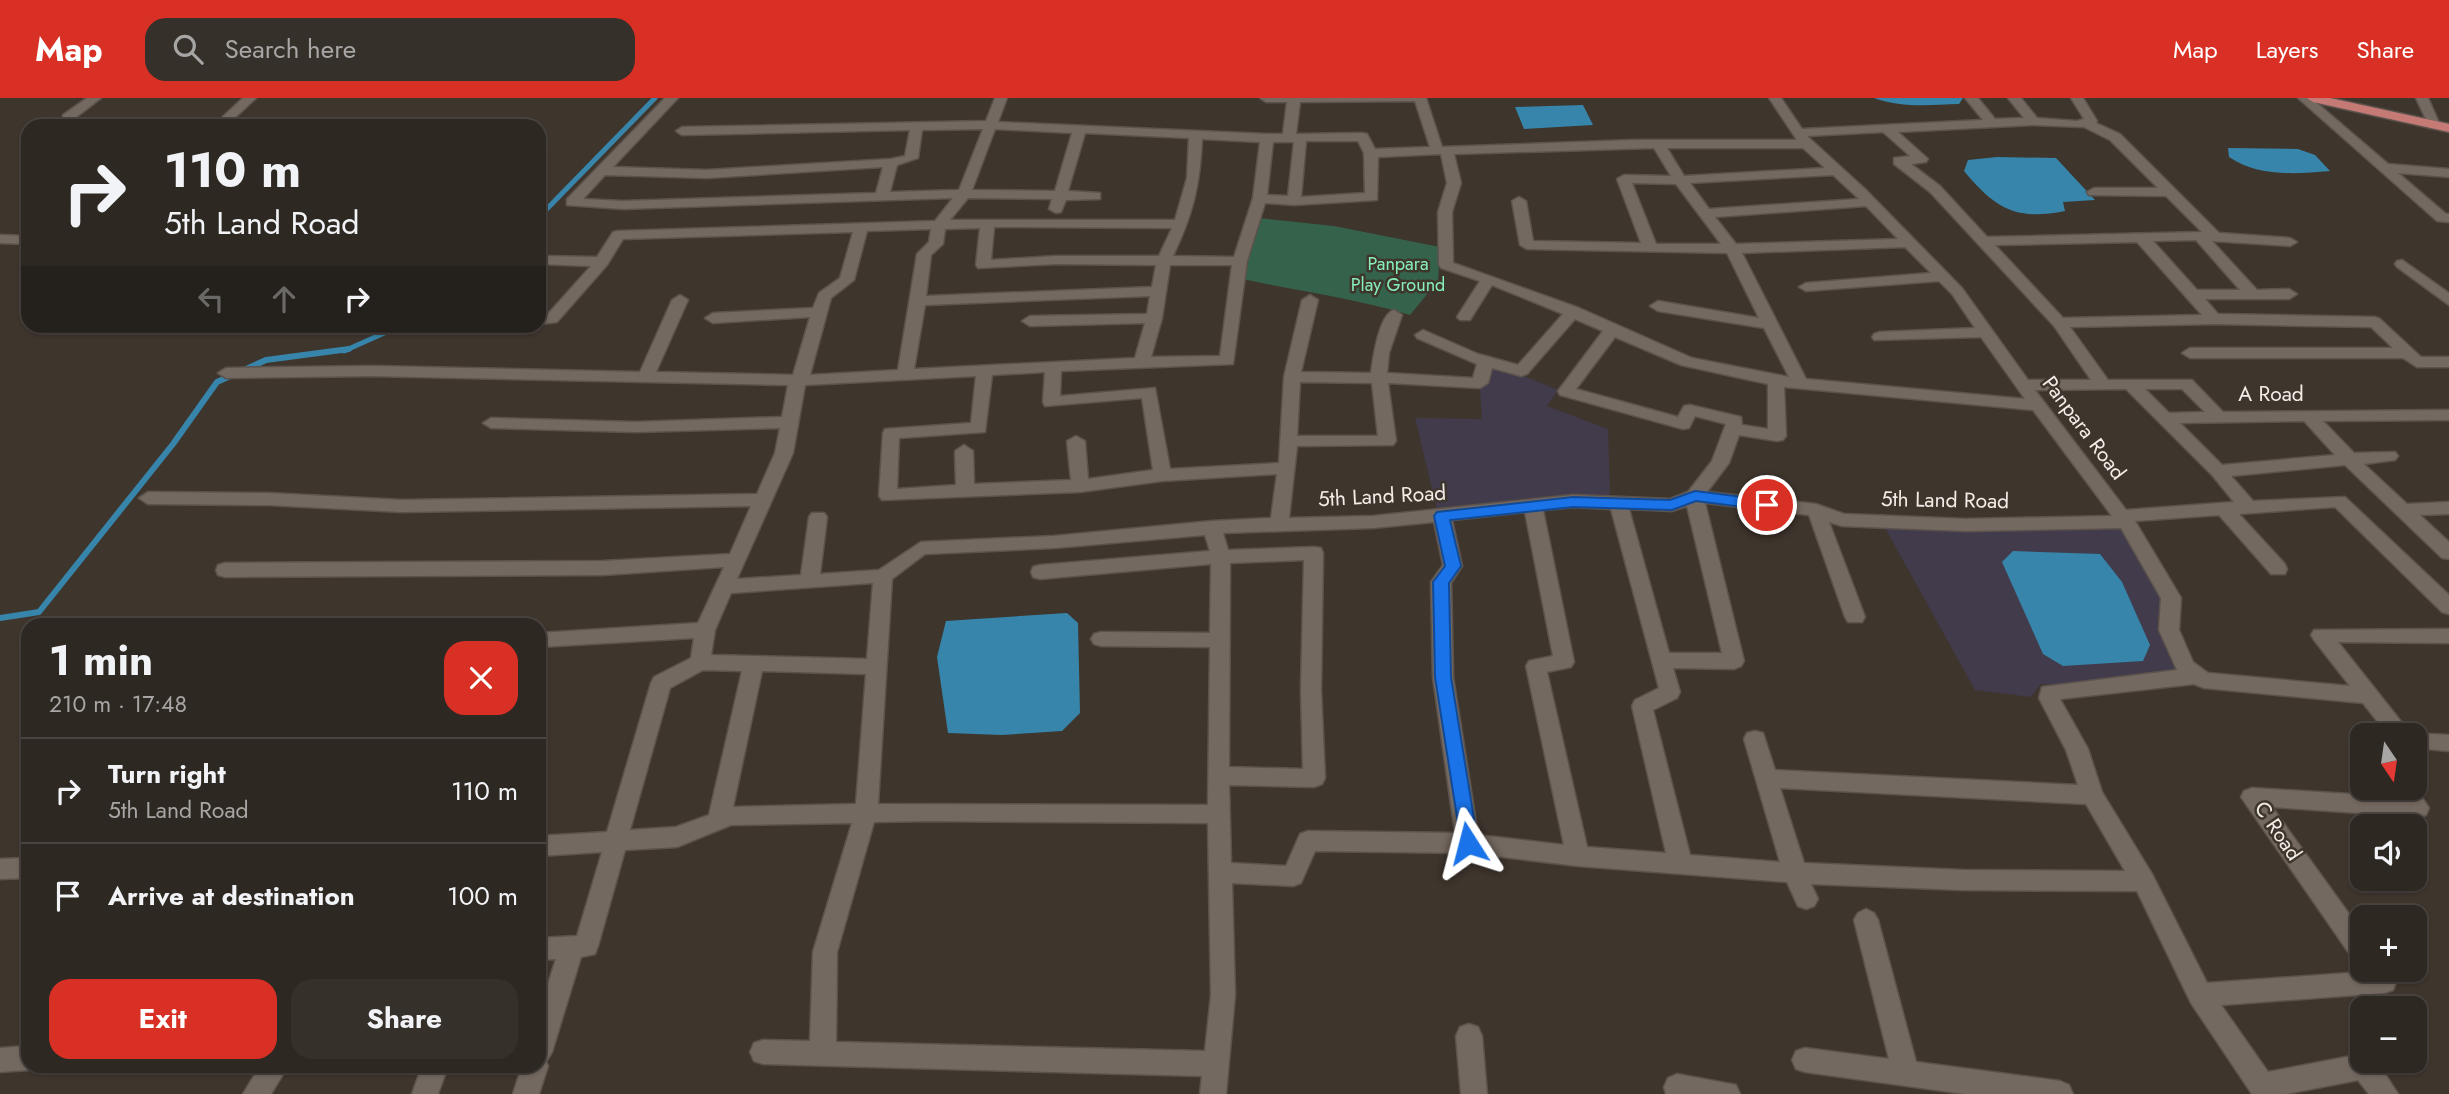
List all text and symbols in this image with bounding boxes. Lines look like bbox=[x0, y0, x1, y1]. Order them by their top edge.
search box bbox=[145, 18, 635, 81]
text: Map bbox=[35, 26, 103, 73]
icon: search bbox=[169, 30, 207, 68]
text: Search here bbox=[225, 30, 356, 68]
text: Map bbox=[2173, 32, 2218, 67]
text: Layers bbox=[2256, 32, 2318, 67]
text: Share bbox=[2356, 32, 2414, 67]
text: 110 m bbox=[164, 135, 301, 205]
icon: right bbox=[49, 147, 140, 238]
text: 5th Land Road bbox=[164, 200, 360, 246]
park label: Panpara Play Ground bbox=[1351, 251, 1445, 298]
icon: left bbox=[192, 280, 230, 318]
icon: ahead bbox=[265, 280, 303, 318]
icon: right bbox=[338, 280, 376, 318]
street label: Panpara Road bbox=[2035, 370, 2133, 486]
street label: A Road bbox=[2238, 379, 2304, 409]
pin bbox=[1737, 475, 1797, 535]
street label: 5th Land Road bbox=[1317, 478, 1447, 514]
street label: 5th Land Road bbox=[1881, 484, 2009, 516]
icon: arrive bbox=[1748, 486, 1786, 524]
text: 1 min bbox=[49, 630, 153, 691]
button: close bbox=[444, 641, 518, 715]
text: 210 m · 17:48 bbox=[49, 687, 187, 721]
north arrow bbox=[2350, 723, 2427, 800]
map controls bbox=[2350, 723, 2427, 1073]
text: Turn right bbox=[108, 755, 226, 793]
icon: right bbox=[49, 772, 87, 810]
text: 110 m bbox=[451, 772, 518, 810]
text: 5th Land Road bbox=[108, 793, 249, 827]
street label: C Road bbox=[2247, 795, 2309, 867]
position arrow bbox=[1431, 806, 1505, 880]
button: sound bbox=[2350, 814, 2427, 891]
icon: arrive bbox=[49, 877, 87, 915]
text: Arrive at destination bbox=[108, 877, 355, 915]
text: 100 m bbox=[447, 877, 518, 915]
button: + bbox=[2350, 905, 2427, 982]
button: Exit bbox=[49, 979, 277, 1059]
button: Share bbox=[291, 979, 518, 1059]
button: − bbox=[2350, 996, 2427, 1073]

